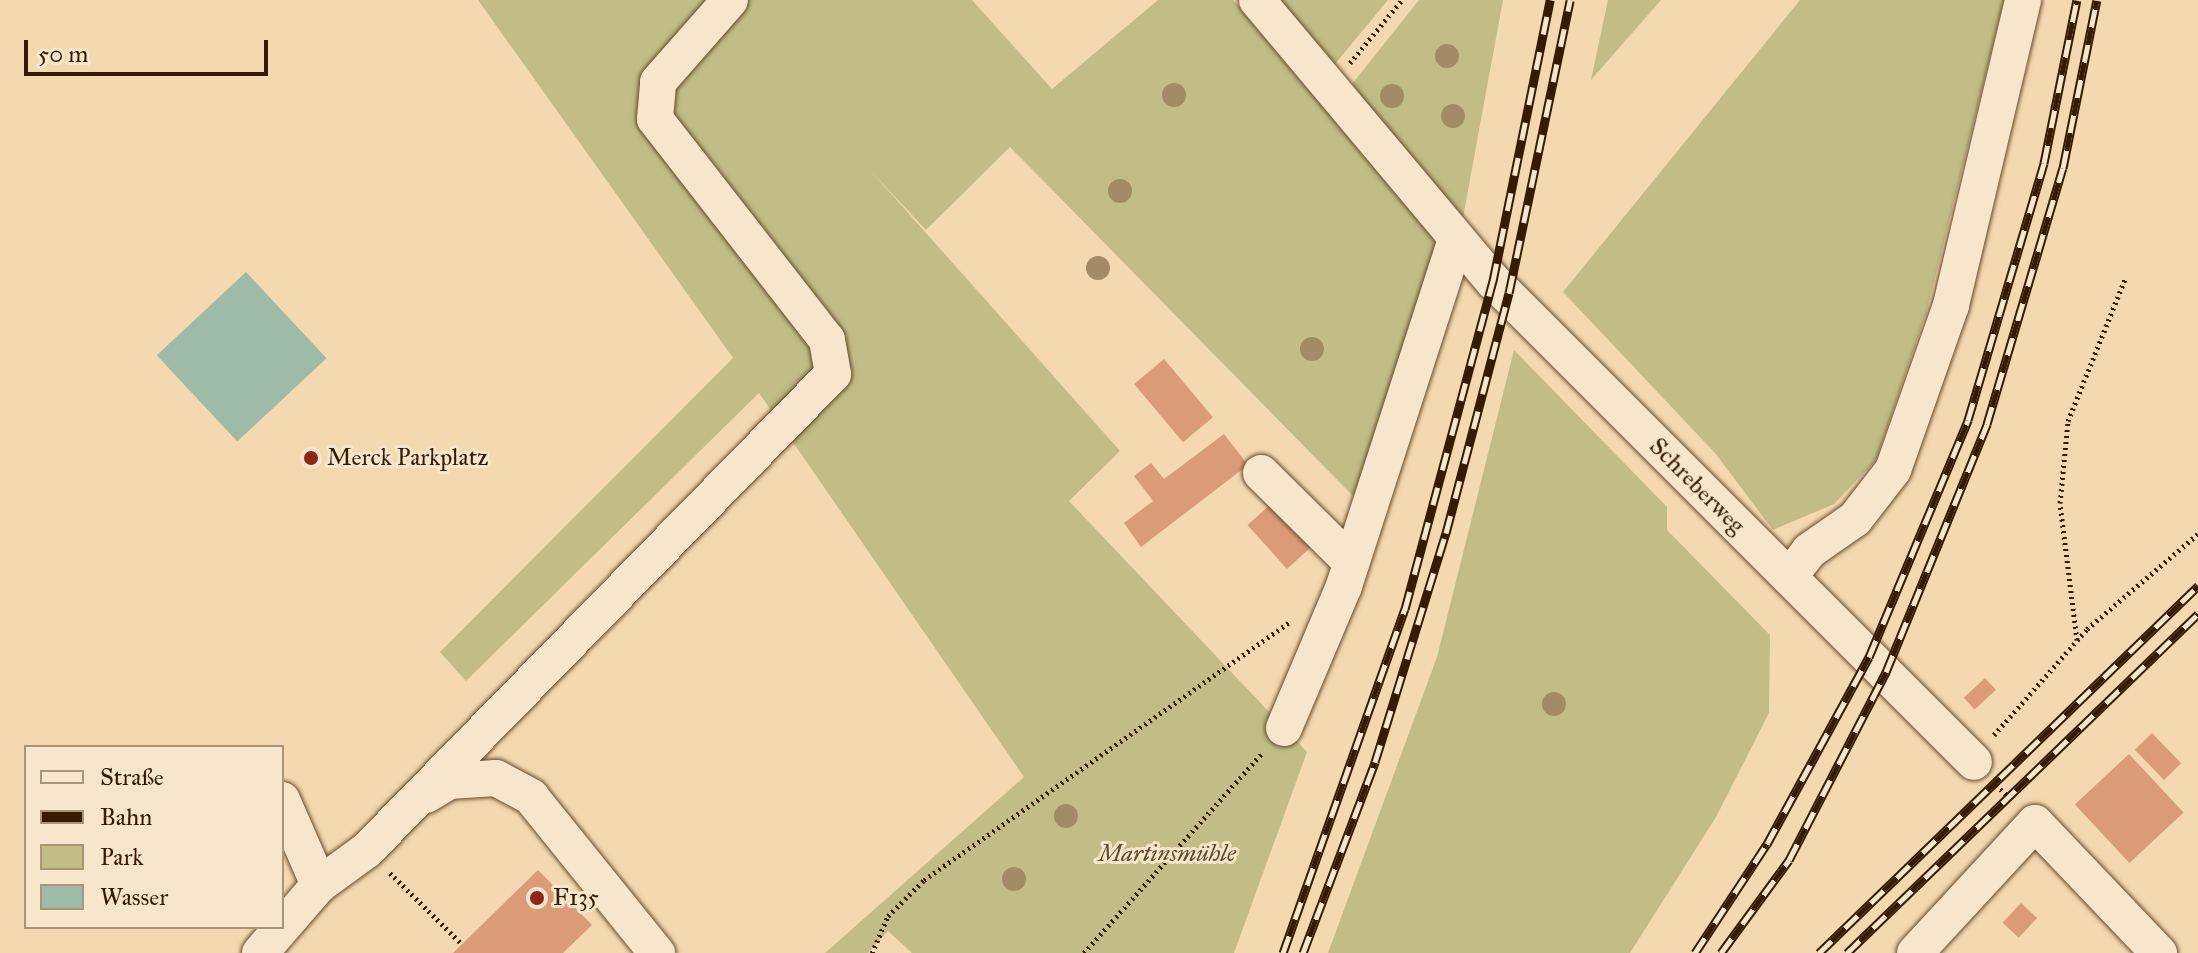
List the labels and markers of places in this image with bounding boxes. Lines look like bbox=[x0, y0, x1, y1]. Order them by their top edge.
place label: Merck Parkplatz bbox=[327, 444, 488, 472]
marker: Merck Parkplatz bbox=[302, 449, 320, 467]
place label: F135 bbox=[553, 884, 599, 912]
marker: F135 bbox=[528, 889, 546, 907]

